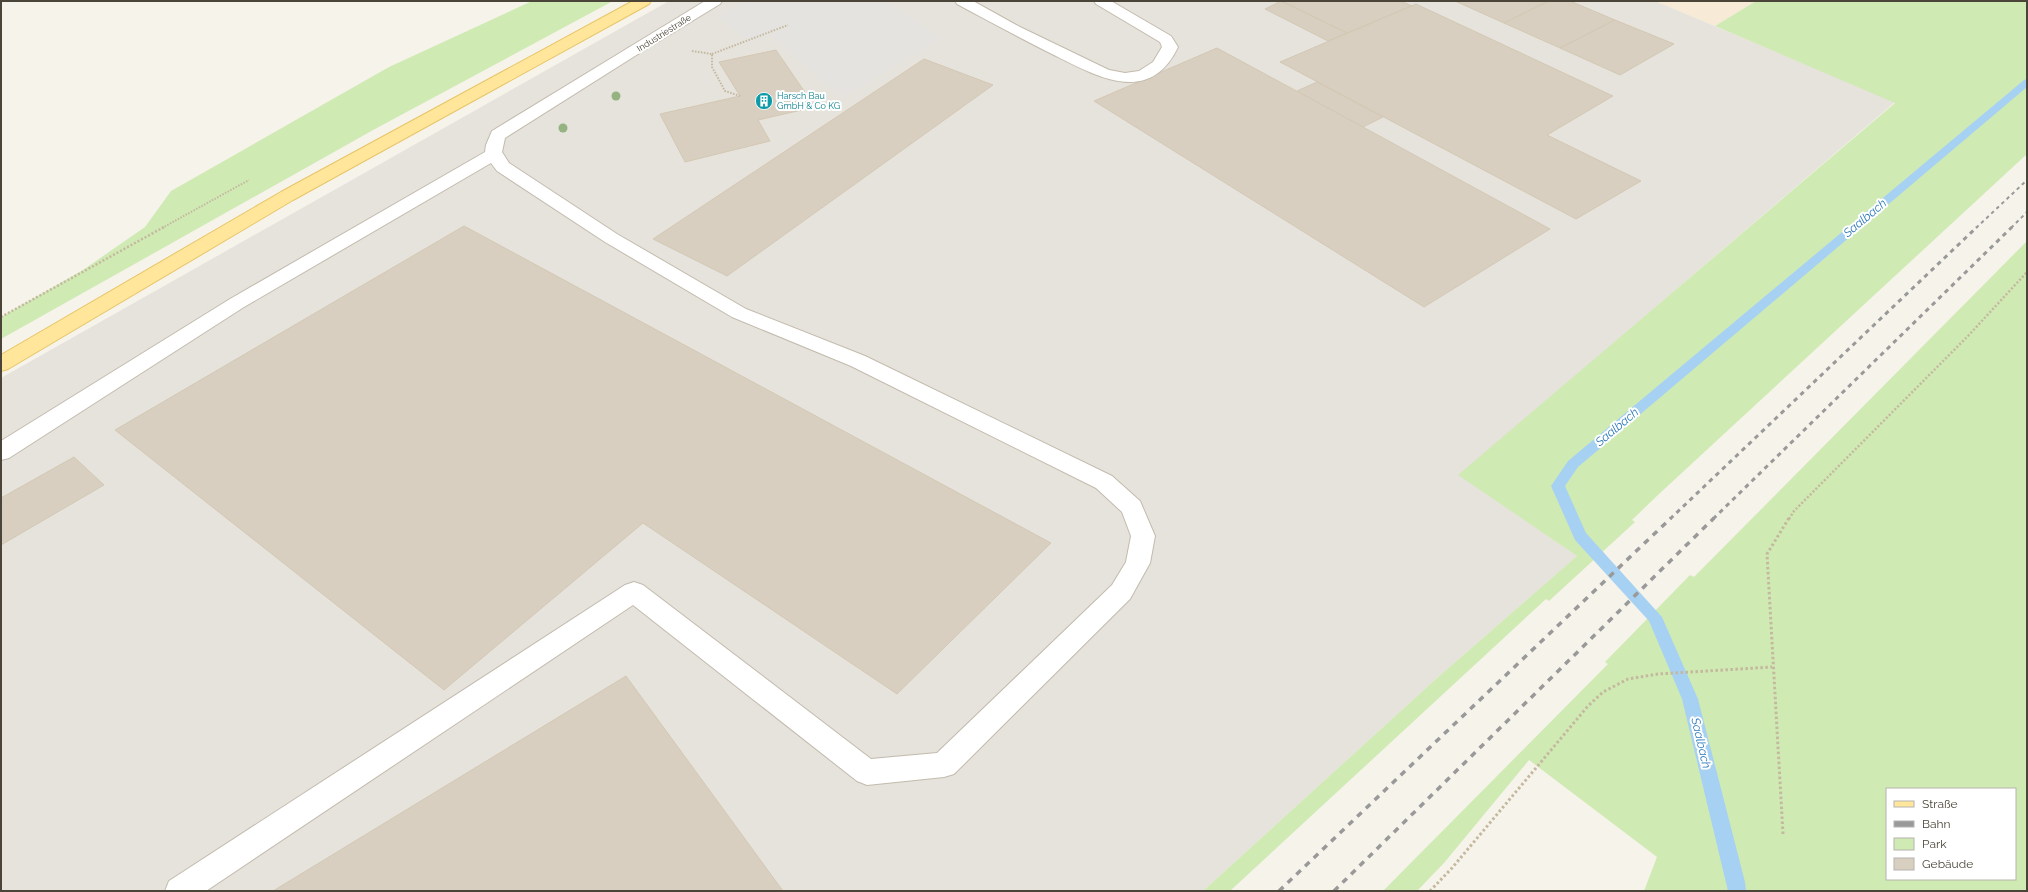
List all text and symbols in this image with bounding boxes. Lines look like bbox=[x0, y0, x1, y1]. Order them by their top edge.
street label: Industriestraße bbox=[635, 12, 693, 54]
building icon: Harsch Bau GmbH & Co KG bbox=[754, 91, 774, 111]
place label: Harsch Bau GmbH & Co KG bbox=[777, 91, 840, 111]
water label: Saalbach bbox=[1840, 196, 1890, 241]
water label: Saalbach bbox=[1592, 405, 1642, 450]
water label: Saalbach bbox=[1688, 715, 1714, 770]
legend bbox=[1886, 788, 2016, 880]
text: Straße bbox=[1922, 797, 1958, 811]
text: Bahn bbox=[1922, 817, 1951, 831]
text: Park bbox=[1922, 837, 1947, 851]
text: Gebäude bbox=[1922, 857, 1973, 871]

